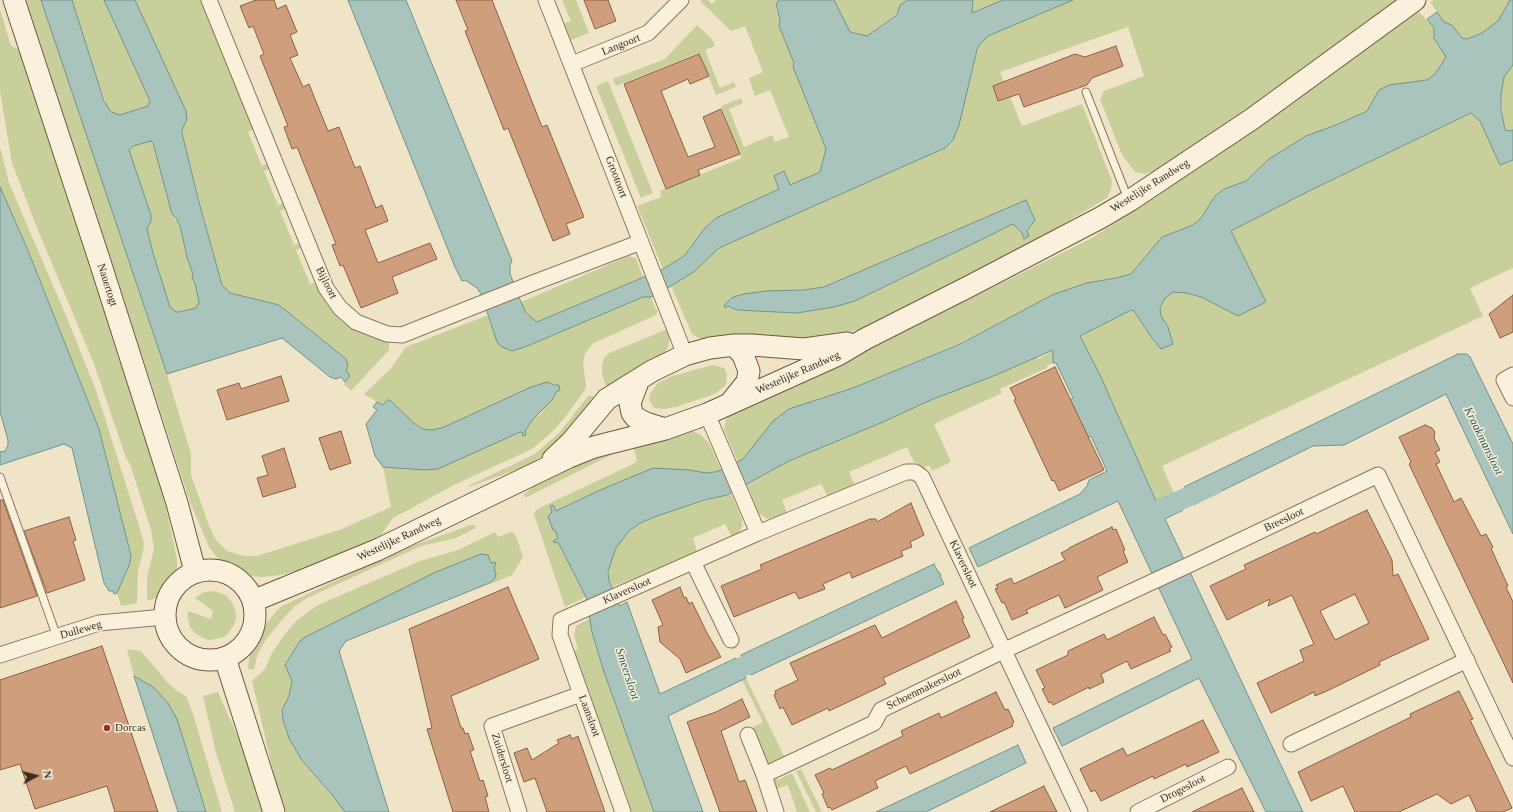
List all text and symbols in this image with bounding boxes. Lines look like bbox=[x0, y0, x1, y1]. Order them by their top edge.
street label: Langoort bbox=[600, 31, 642, 59]
street label: Grootoort bbox=[602, 154, 630, 200]
street label: Westelijke Randweg bbox=[1108, 156, 1192, 216]
street label: Nauertogt bbox=[94, 262, 120, 308]
street label: Bijloort bbox=[312, 265, 340, 301]
street label: Westelijke Randweg bbox=[754, 349, 842, 397]
water label: Kraakmansloot bbox=[1460, 405, 1506, 477]
street label: Breesloot bbox=[1262, 505, 1306, 535]
street label: Westelijke Randweg bbox=[355, 514, 443, 564]
street label: Klaversloot bbox=[946, 538, 980, 590]
street label: Klaversloot bbox=[601, 575, 653, 607]
street label: Dulleweg bbox=[59, 618, 103, 642]
water label: Smeersloot bbox=[612, 646, 642, 702]
street label: Schoenmakersloot bbox=[885, 665, 963, 713]
street label: Laansloot bbox=[575, 693, 603, 739]
place label: Dorcas bbox=[115, 721, 146, 735]
marker: Dorcas bbox=[102, 723, 112, 733]
street label: Zuidersloot bbox=[488, 732, 516, 784]
north arrow bbox=[16, 756, 56, 796]
text: N bbox=[41, 770, 54, 779]
street label: Drogesloot bbox=[1158, 772, 1208, 806]

